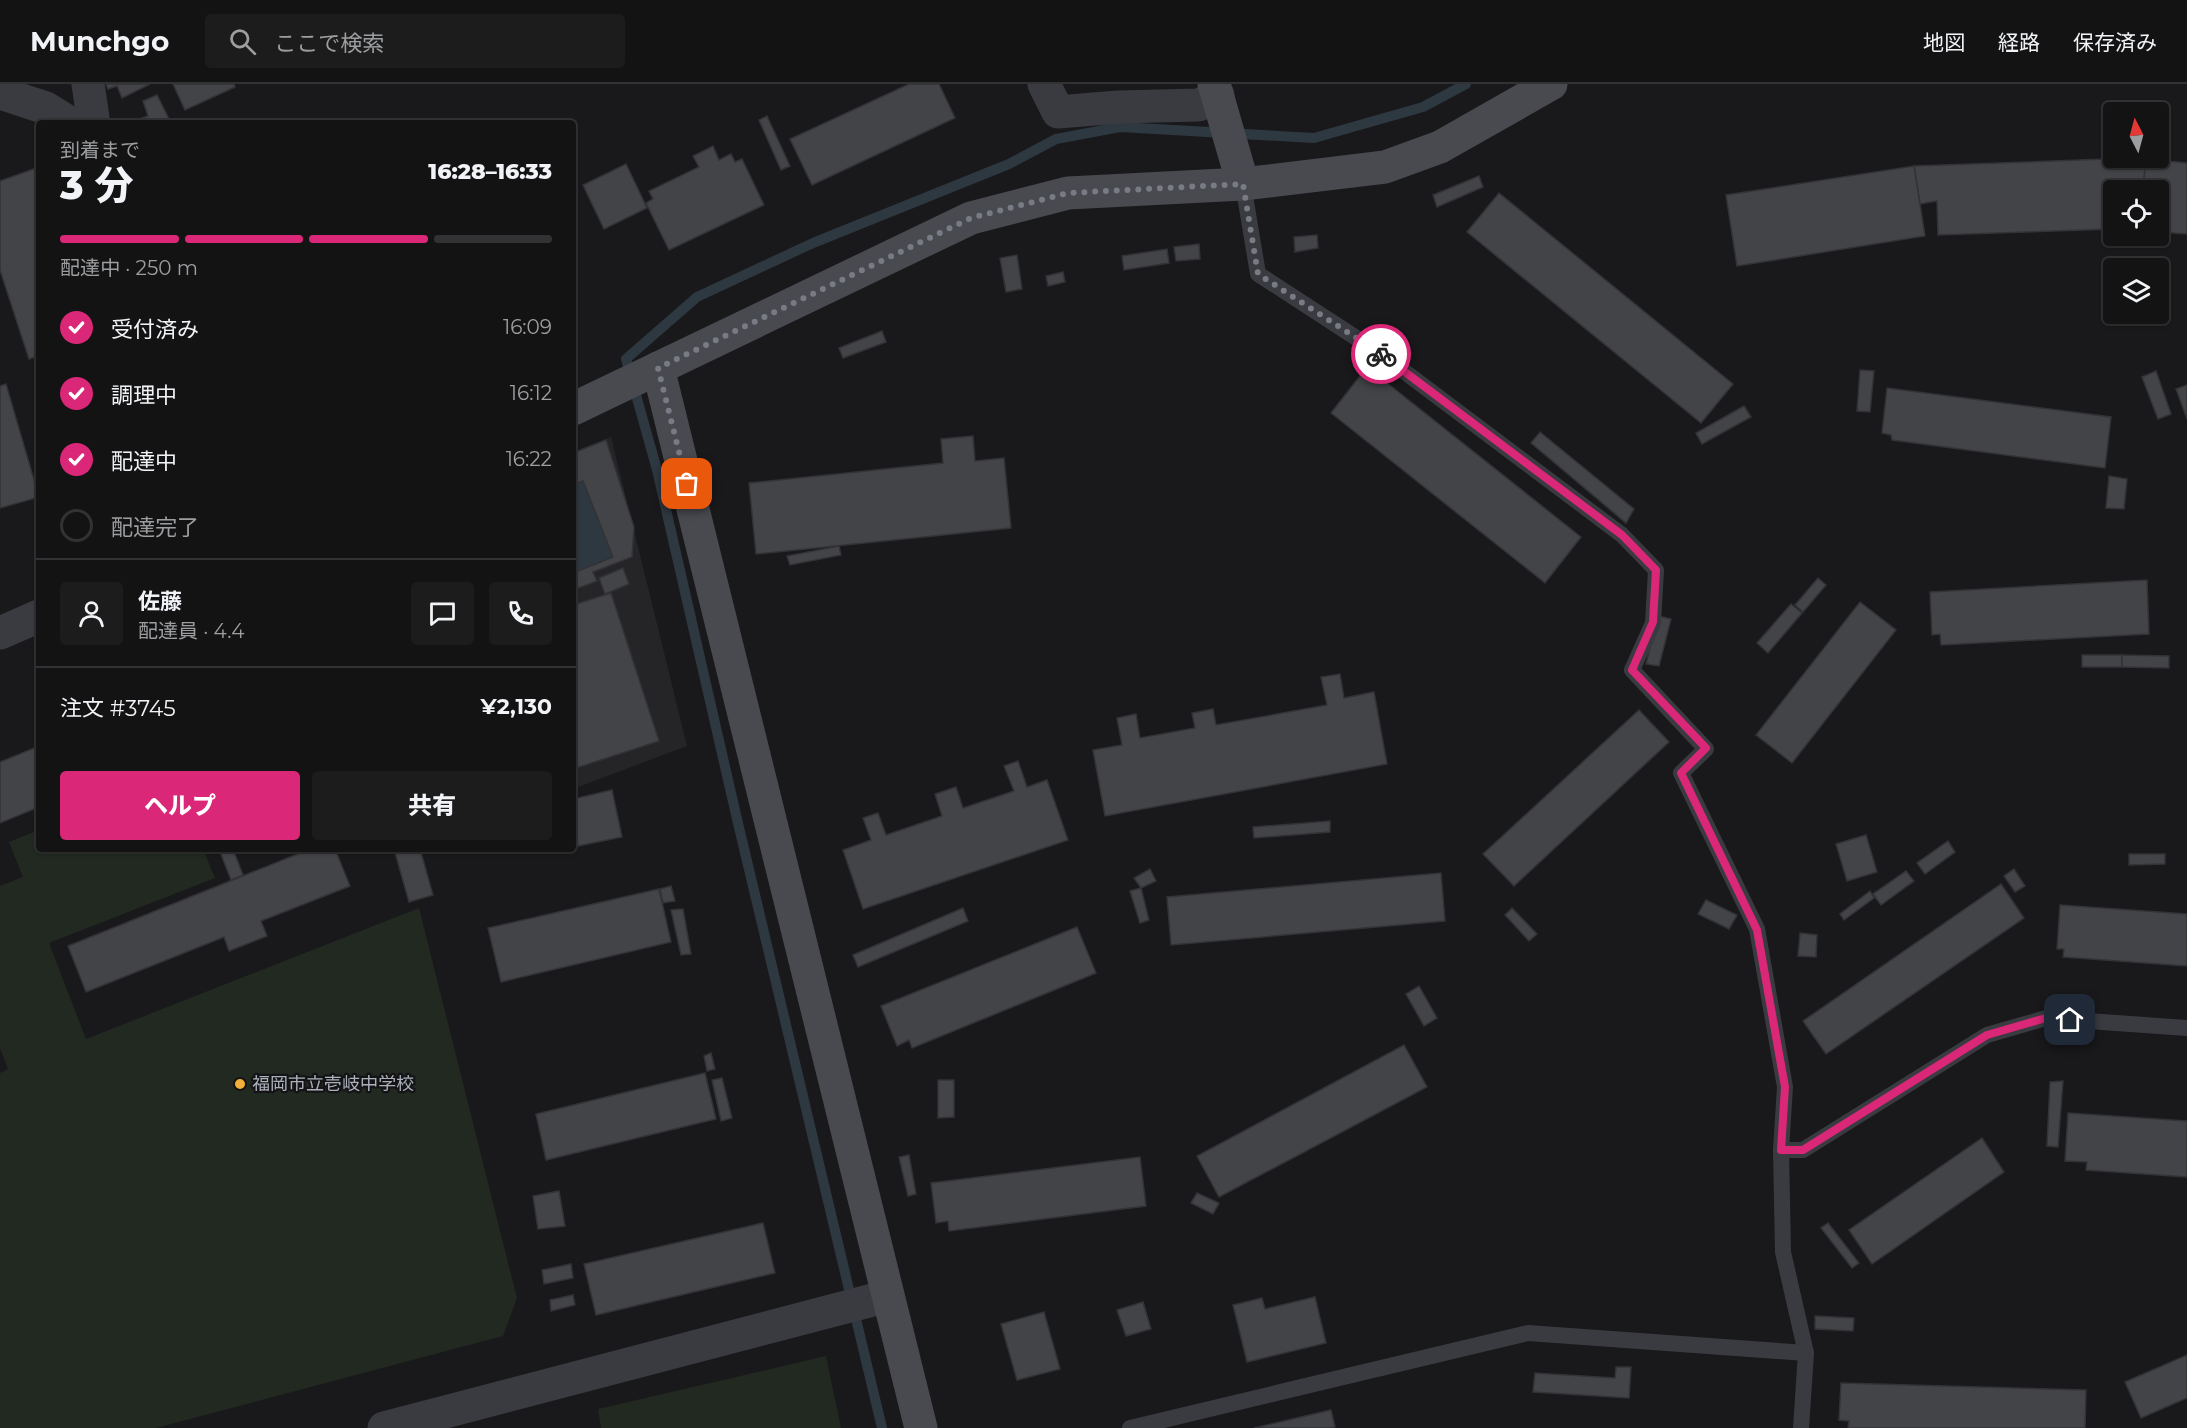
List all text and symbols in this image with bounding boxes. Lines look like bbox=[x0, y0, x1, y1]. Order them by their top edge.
search box bbox=[205, 14, 625, 68]
text: Munchgo bbox=[30, 24, 169, 58]
icon: search bbox=[226, 25, 259, 58]
text: ここで検索 bbox=[274, 30, 384, 57]
text: 地図 bbox=[1923, 30, 1965, 55]
text: 経路 bbox=[1998, 30, 2040, 55]
text: 保存済み bbox=[2073, 30, 2157, 55]
north arrow bbox=[2103, 102, 2169, 168]
map controls bbox=[2103, 102, 2169, 324]
text: 到着まで bbox=[60, 138, 140, 162]
text: 16:28–16:33 bbox=[428, 158, 552, 185]
text: 3 分 bbox=[60, 161, 134, 209]
button: locate bbox=[2103, 180, 2169, 246]
text: 配達中 · 250 m bbox=[60, 256, 198, 280]
button: layers bbox=[2103, 258, 2169, 324]
icon: check bbox=[60, 311, 93, 344]
text: 16:09 bbox=[503, 315, 552, 339]
text: 受付済み bbox=[111, 316, 199, 343]
courier bbox=[1351, 324, 1411, 384]
icon: bike bbox=[1365, 338, 1398, 371]
icon: check bbox=[60, 377, 93, 410]
text: 16:12 bbox=[510, 381, 552, 405]
text: 調理中 bbox=[111, 382, 177, 409]
icon: check bbox=[60, 443, 93, 476]
text: 16:22 bbox=[506, 447, 552, 471]
text: 配達中 bbox=[111, 448, 177, 475]
pin bbox=[661, 458, 712, 509]
icon: bag bbox=[670, 467, 703, 500]
text: 配達完了 bbox=[111, 514, 199, 541]
button: person bbox=[60, 582, 123, 645]
button: chat bbox=[411, 582, 474, 645]
button: phone bbox=[489, 582, 552, 645]
text: 佐藤 bbox=[138, 588, 182, 615]
text: 配達員 · 4.4 bbox=[138, 619, 244, 643]
text: ¥2,130 bbox=[481, 693, 552, 720]
text: 注文 #3745 bbox=[60, 695, 176, 722]
button: ヘルプ bbox=[60, 771, 300, 840]
button: 共有 bbox=[312, 771, 552, 840]
pin bbox=[2044, 994, 2095, 1045]
icon: home bbox=[2053, 1003, 2086, 1036]
place label: 福岡市立壱岐中学校 bbox=[252, 1073, 414, 1095]
marker: 福岡市立壱岐中学校 bbox=[233, 1077, 247, 1091]

